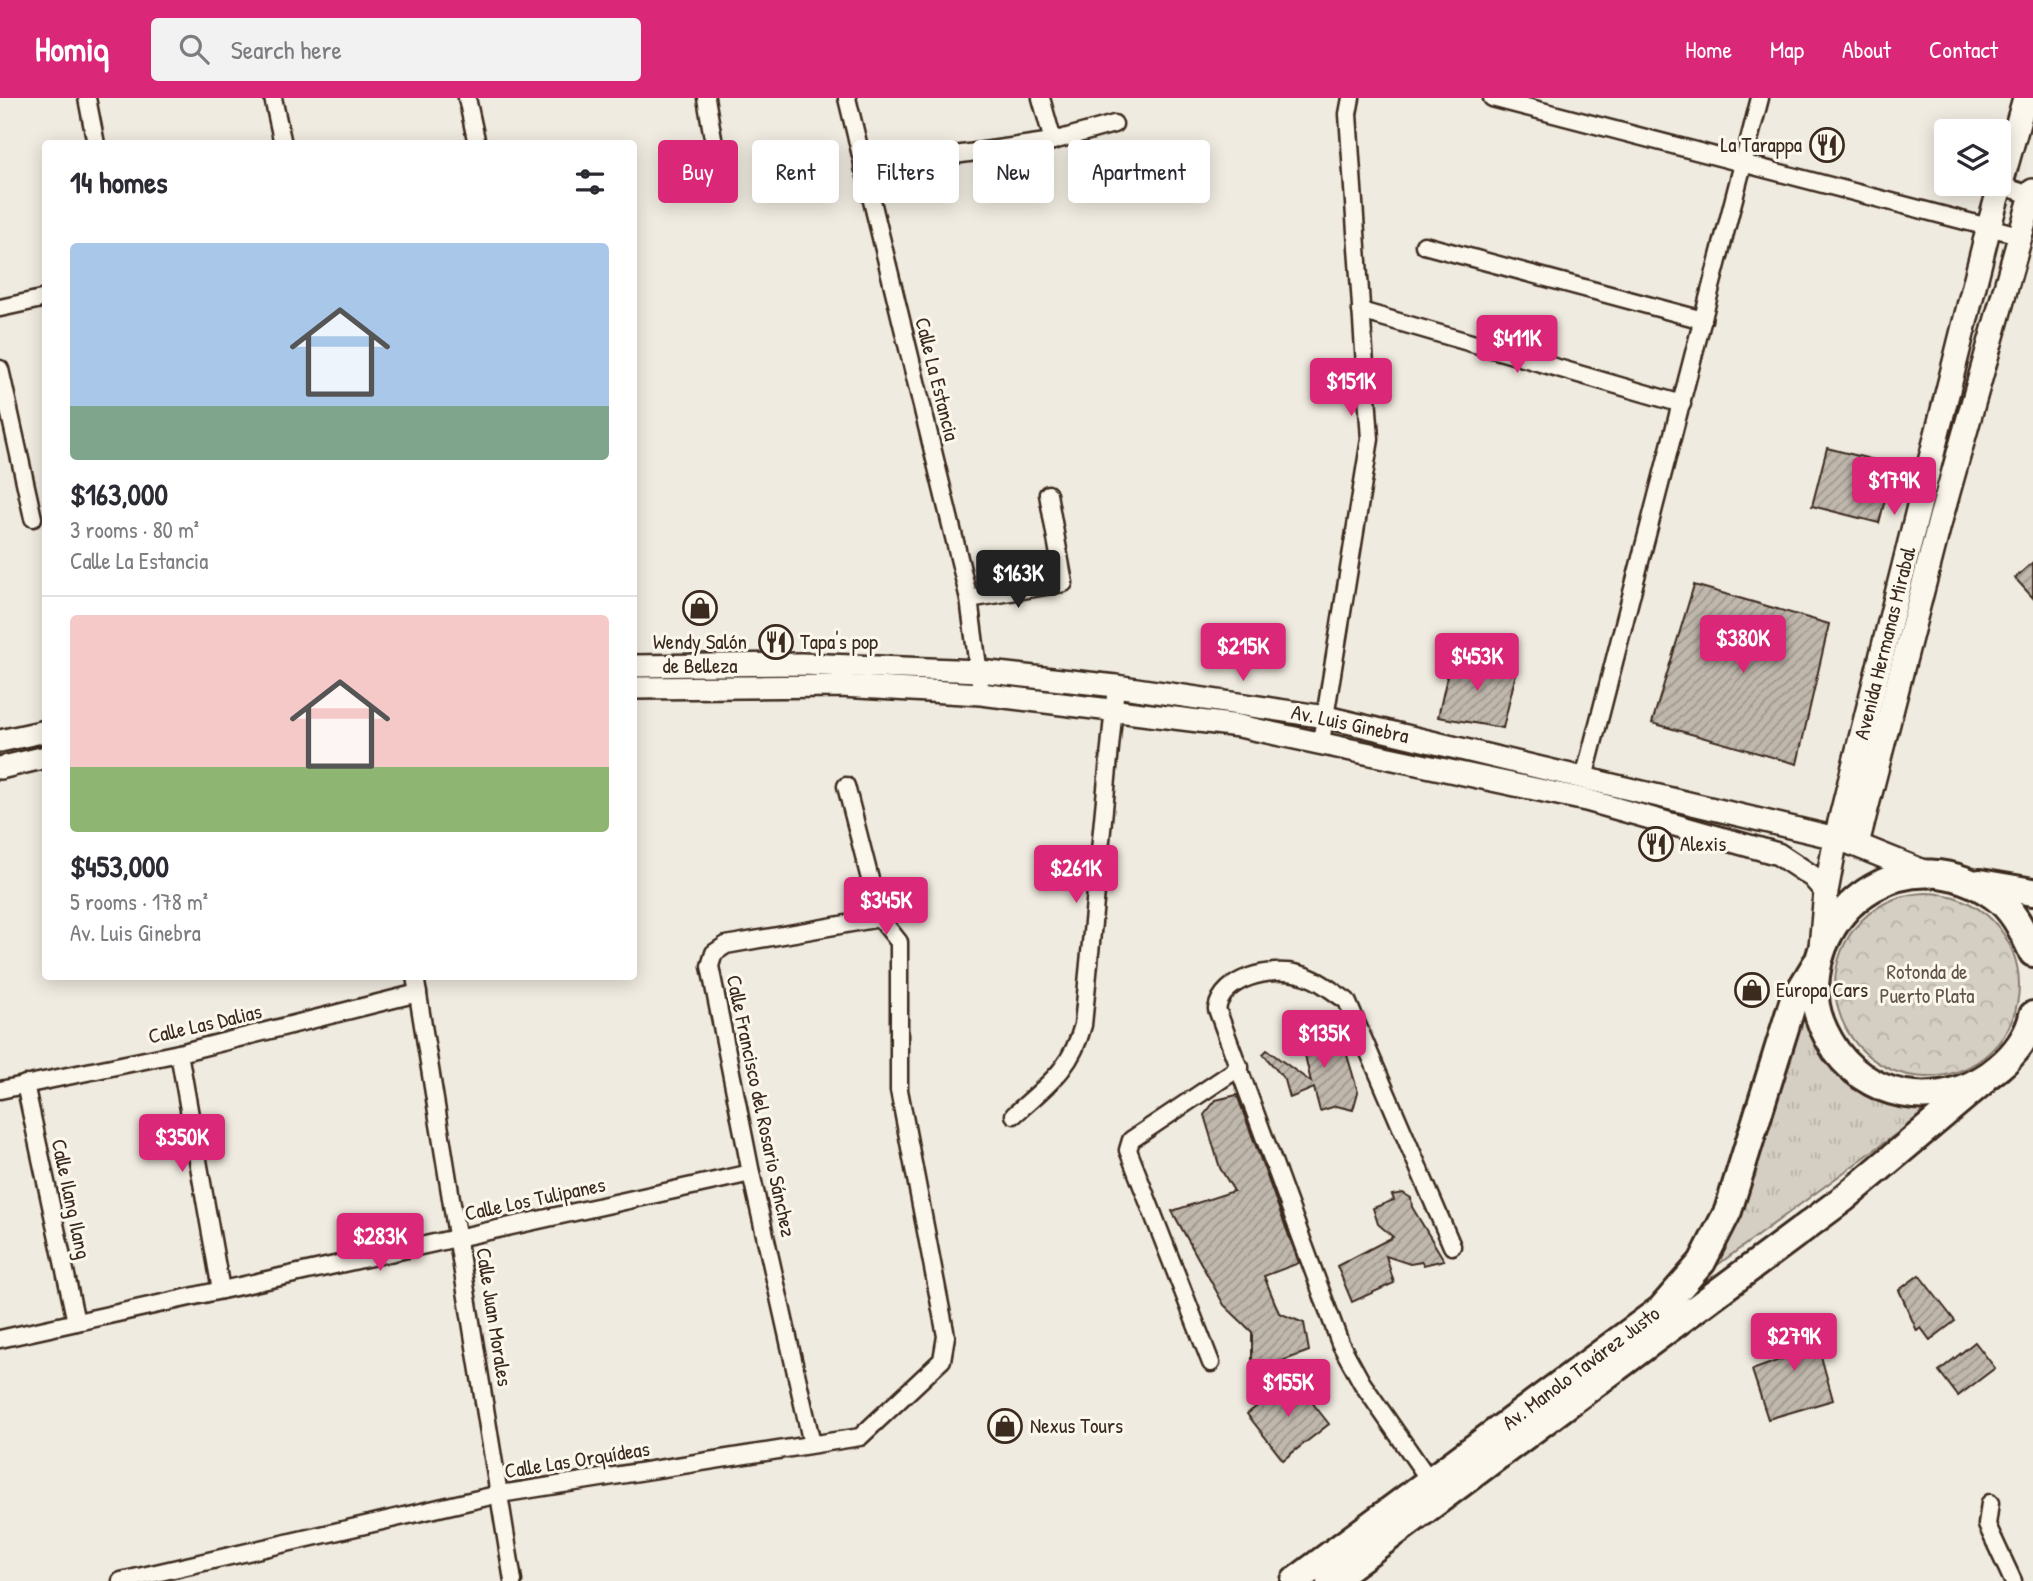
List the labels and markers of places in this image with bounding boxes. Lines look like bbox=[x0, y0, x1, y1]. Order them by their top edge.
restaurant icon: La Tarappa bbox=[1808, 126, 1846, 164]
place label: La Tarappa bbox=[1721, 130, 1802, 159]
pin: $411K bbox=[1468, 316, 1566, 375]
pin: $151K bbox=[1302, 358, 1400, 418]
pin: $179K bbox=[1845, 458, 1943, 517]
pin: $163K bbox=[969, 550, 1067, 610]
shop icon: Wendy Salón de Belleza bbox=[681, 589, 719, 627]
pin: $380K bbox=[1694, 616, 1792, 675]
restaurant icon: Tapa's pop bbox=[757, 623, 795, 661]
pin: $215K bbox=[1194, 624, 1292, 683]
place label: Wendy Salón de Belleza bbox=[653, 627, 747, 680]
place label: Tapa's pop bbox=[800, 627, 878, 656]
pin: $453K bbox=[1428, 634, 1526, 693]
restaurant icon: Alexis bbox=[1637, 825, 1675, 863]
place label: Alexis bbox=[1680, 829, 1726, 858]
pin: $261K bbox=[1027, 846, 1125, 905]
pin: $345K bbox=[837, 878, 935, 937]
shop icon: Europa Cars bbox=[1733, 971, 1771, 1009]
place label: Europa Cars bbox=[1776, 975, 1868, 1004]
pin: $135K bbox=[1275, 1010, 1373, 1070]
pin: $350K bbox=[133, 1114, 231, 1174]
pin: $283K bbox=[331, 1214, 429, 1273]
pin: $279K bbox=[1745, 1314, 1843, 1373]
pin: $155K bbox=[1239, 1360, 1337, 1419]
shop icon: Nexus Tours bbox=[986, 1407, 1024, 1445]
place label: Nexus Tours bbox=[1030, 1411, 1123, 1440]

